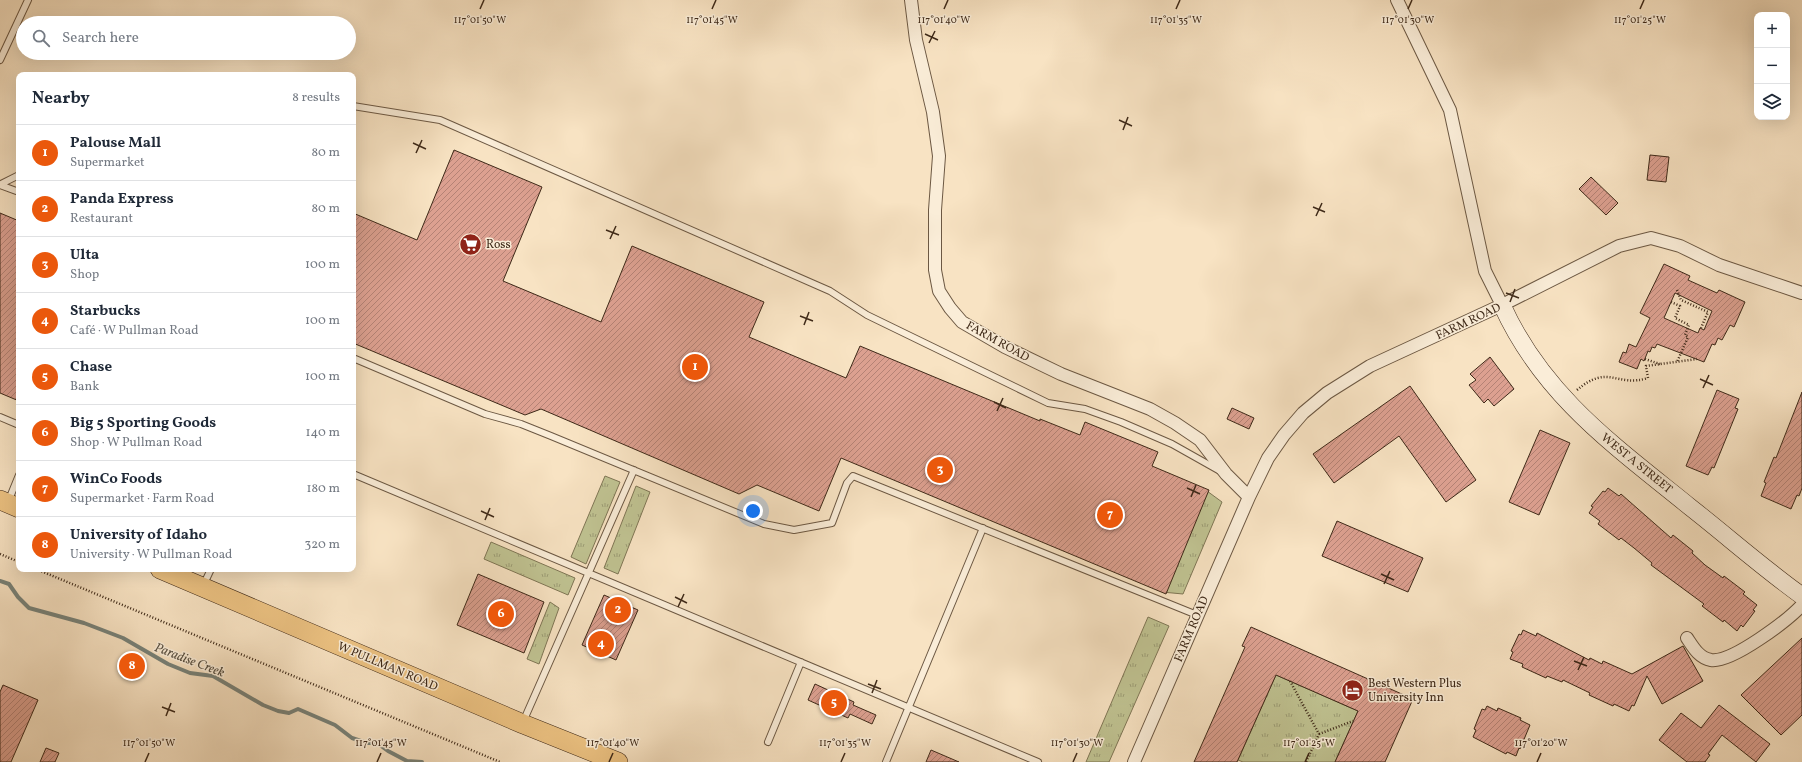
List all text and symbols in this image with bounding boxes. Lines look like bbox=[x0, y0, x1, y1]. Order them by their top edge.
map controls bbox=[1754, 12, 1790, 120]
button: + bbox=[1754, 12, 1790, 48]
text: 117°01'50"W bbox=[454, 13, 506, 27]
text: 117°01'45"W bbox=[686, 13, 738, 27]
text: 117°01'40"W bbox=[918, 13, 970, 27]
text: 117°01'35"W bbox=[1150, 13, 1202, 27]
text: 117°01'30"W bbox=[1382, 13, 1434, 27]
text: 117°01'25"W bbox=[1614, 13, 1666, 27]
search box bbox=[16, 16, 356, 60]
icon: search bbox=[30, 27, 52, 49]
text: Search here bbox=[62, 28, 139, 49]
button: − bbox=[1754, 48, 1790, 84]
button: layers bbox=[1754, 84, 1790, 120]
text: Nearby bbox=[32, 87, 90, 110]
text: 8 results bbox=[292, 89, 340, 107]
text: Palouse Mall bbox=[70, 133, 161, 154]
text: 1 bbox=[42, 144, 48, 162]
text: 80 m bbox=[311, 144, 340, 162]
text: Supermarket bbox=[70, 154, 145, 172]
text: Panda Express bbox=[70, 189, 174, 210]
text: 2 bbox=[42, 200, 48, 218]
text: 80 m bbox=[311, 200, 340, 218]
text: Restaurant bbox=[70, 210, 133, 228]
supermarket icon: Ross bbox=[457, 231, 483, 257]
place label: Ross bbox=[486, 237, 511, 253]
text: Ulta bbox=[70, 245, 99, 266]
text: 3 bbox=[42, 256, 48, 274]
text: 100 m bbox=[305, 256, 340, 274]
text: Shop bbox=[70, 266, 99, 284]
street label: FARM ROAD bbox=[1433, 300, 1504, 344]
text: Starbucks bbox=[70, 301, 140, 322]
text: 4 bbox=[41, 312, 49, 330]
text: 100 m bbox=[305, 312, 340, 330]
street label: FARM ROAD bbox=[963, 318, 1032, 366]
text: Café · W Pullman Road bbox=[70, 322, 199, 340]
pin: 1 bbox=[682, 352, 708, 382]
text: Chase bbox=[70, 357, 112, 378]
text: 5 bbox=[42, 368, 48, 386]
text: 100 m bbox=[305, 368, 340, 386]
text: Bank bbox=[70, 378, 99, 396]
text: Big 5 Sporting Goods bbox=[70, 413, 216, 434]
text: 6 bbox=[41, 424, 49, 442]
text: 140 m bbox=[306, 424, 340, 442]
street label: WEST A STREET bbox=[1597, 430, 1675, 498]
text: Shop · W Pullman Road bbox=[70, 434, 202, 452]
pin: 3 bbox=[927, 455, 953, 485]
text: WinCo Foods bbox=[70, 469, 162, 490]
text: 7 bbox=[42, 480, 48, 498]
text: 180 m bbox=[306, 480, 340, 498]
text: Supermarket · Farm Road bbox=[70, 490, 214, 508]
pin: 7 bbox=[1097, 500, 1123, 530]
your location bbox=[743, 501, 763, 521]
text: University of Idaho bbox=[70, 525, 207, 546]
text: 8 bbox=[41, 536, 49, 554]
text: 320 m bbox=[305, 536, 340, 554]
text: University · W Pullman Road bbox=[70, 546, 232, 564]
street label: FARM ROAD bbox=[1171, 594, 1213, 665]
pin: 2 bbox=[605, 595, 631, 625]
pin: 6 bbox=[488, 599, 514, 629]
pin: 4 bbox=[588, 629, 614, 659]
water label: Paradise Creek bbox=[152, 639, 227, 682]
street label: W PULLMAN ROAD bbox=[335, 639, 440, 695]
pin: 8 bbox=[119, 651, 145, 681]
place label: Best Western Plus University Inn bbox=[1368, 676, 1461, 706]
hotel icon: Best Western Plus University Inn bbox=[1339, 677, 1365, 703]
pin: 5 bbox=[821, 688, 847, 718]
text: 117°01'50"W bbox=[123, 736, 175, 750]
text: 117°01'45"W bbox=[355, 736, 407, 750]
text: 117°01'40"W bbox=[587, 736, 639, 750]
text: 117°01'35"W bbox=[819, 736, 871, 750]
text: 117°01'30"W bbox=[1051, 736, 1103, 750]
text: 117°01'25"W bbox=[1283, 736, 1335, 750]
text: 117°01'20"W bbox=[1515, 736, 1567, 750]

